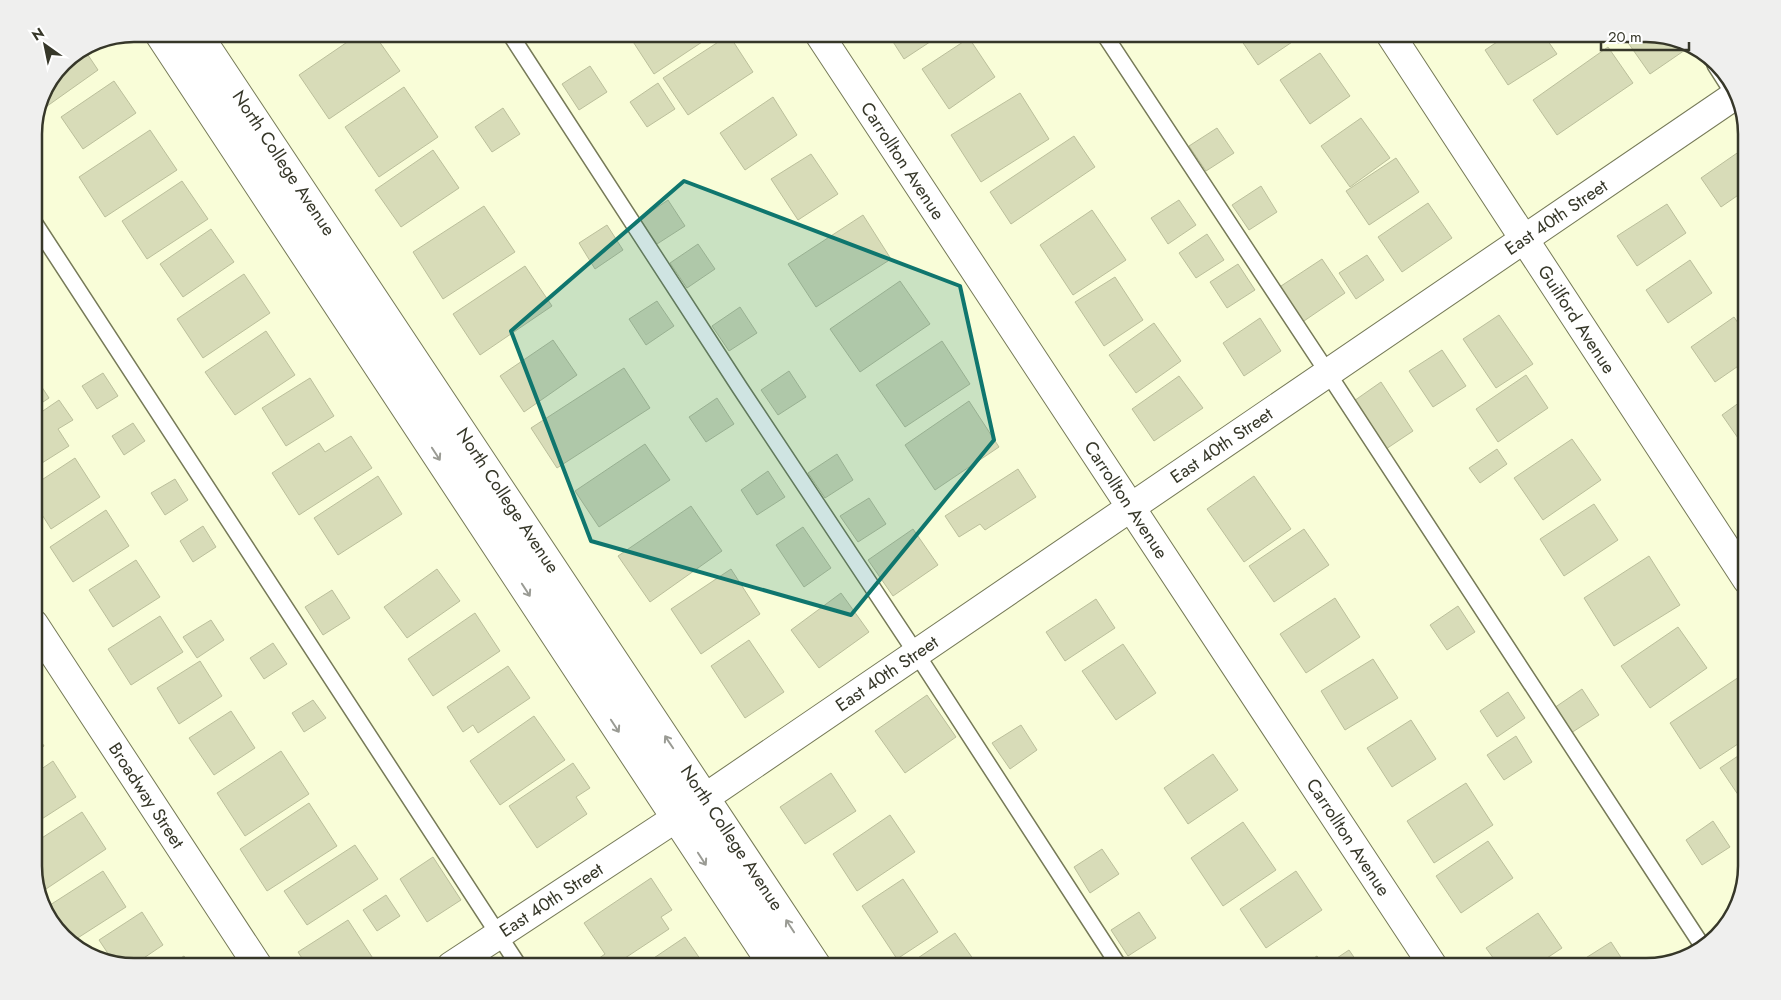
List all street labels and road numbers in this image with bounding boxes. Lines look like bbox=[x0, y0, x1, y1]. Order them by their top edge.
street label: North College Avenue bbox=[226, 85, 342, 241]
street label: Carrollton Avenue bbox=[854, 97, 951, 225]
street label: East 40th Street bbox=[1500, 173, 1613, 262]
street label: Guilford Avenue bbox=[1531, 260, 1622, 379]
street label: East 40th Street bbox=[1165, 401, 1279, 490]
street label: North College Avenue bbox=[450, 423, 566, 578]
street label: Carrollton Avenue bbox=[1078, 436, 1174, 564]
street label: East 40th Street bbox=[830, 629, 944, 718]
street label: Broadway Street bbox=[102, 737, 191, 854]
street label: North College Avenue bbox=[674, 760, 790, 916]
street label: Carrollton Avenue bbox=[1300, 773, 1397, 901]
street label: East 40th Street bbox=[494, 856, 609, 944]

